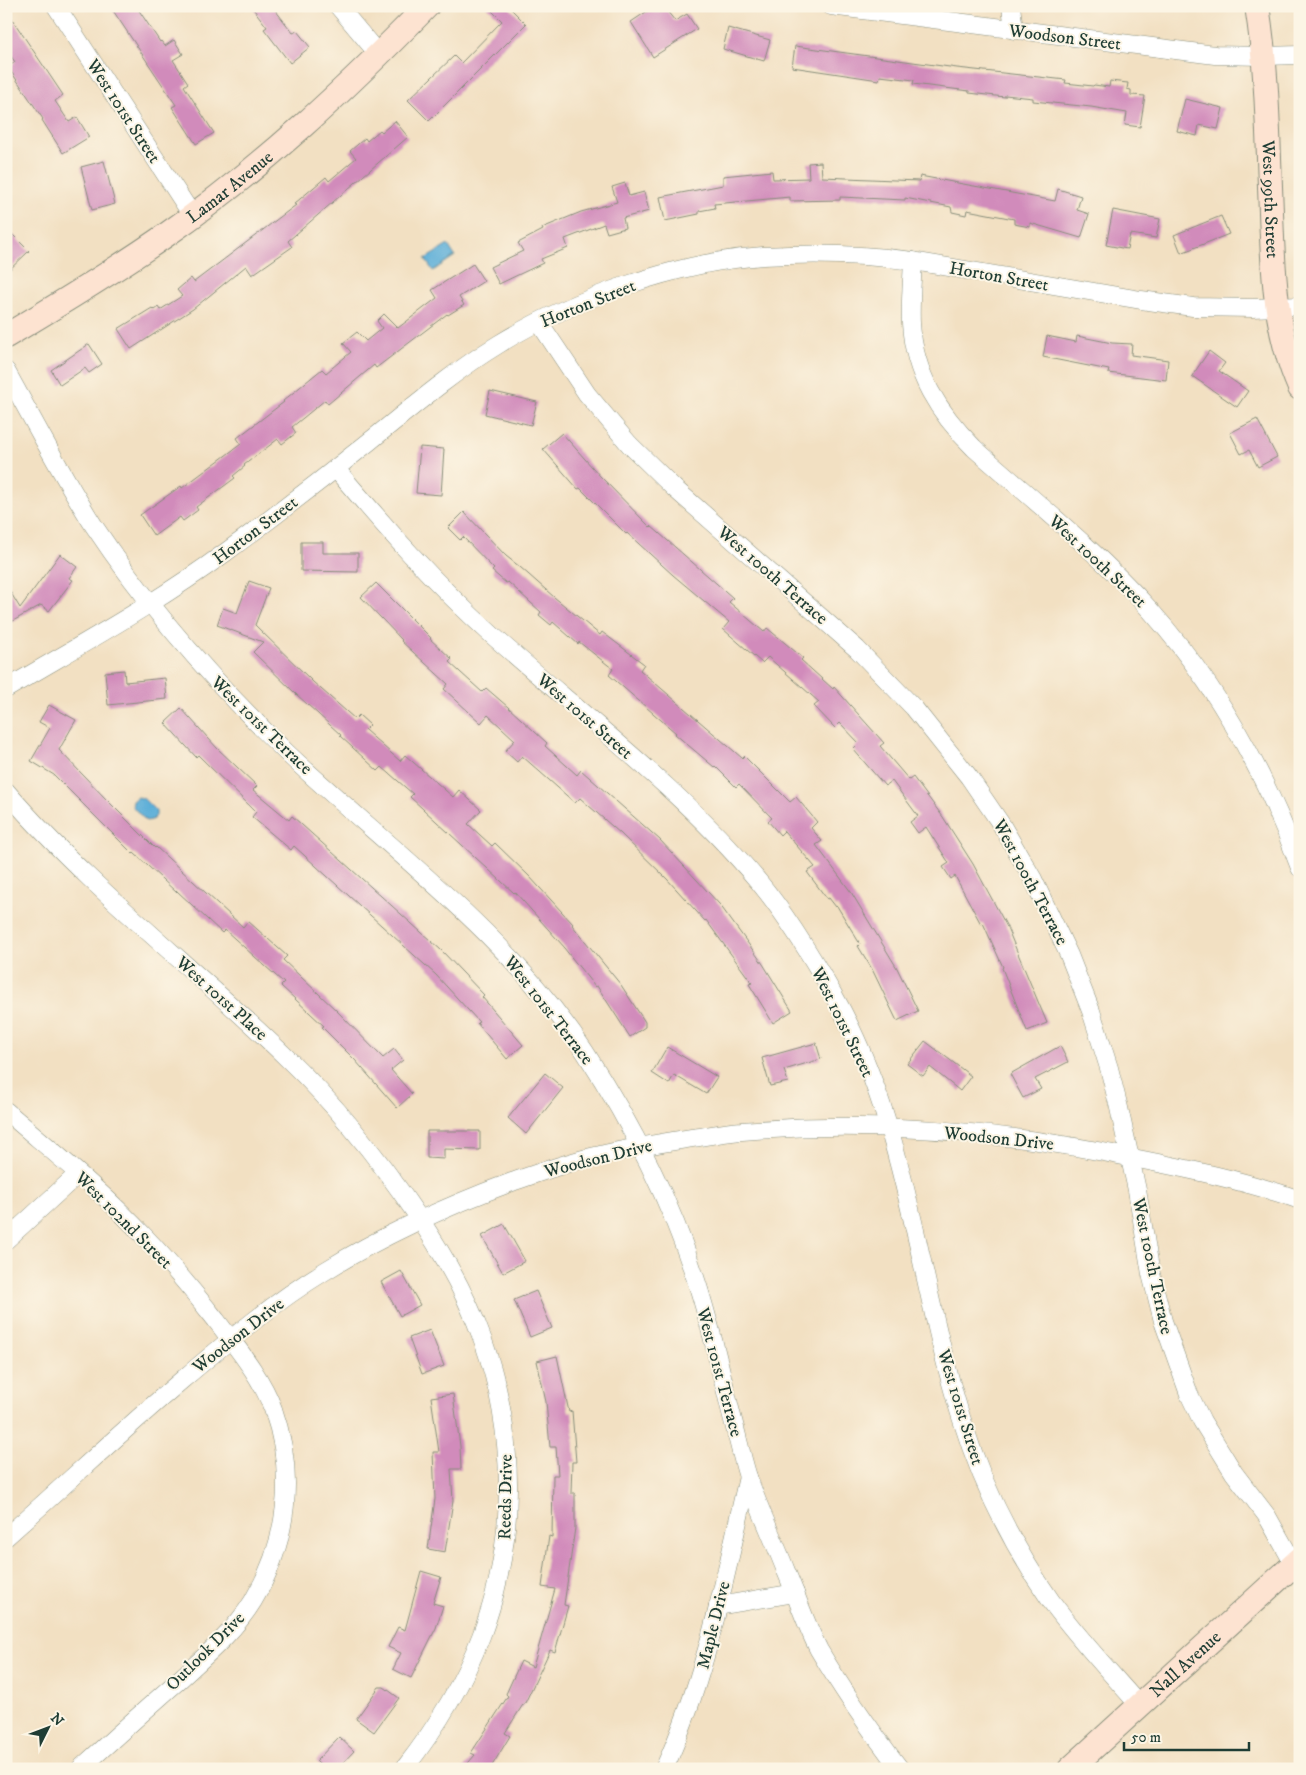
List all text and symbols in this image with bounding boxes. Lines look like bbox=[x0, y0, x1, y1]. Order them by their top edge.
street label: Woodson Street bbox=[1007, 20, 1122, 56]
street label: West 101st Street bbox=[81, 55, 165, 168]
street label: West 99th Street bbox=[1256, 139, 1283, 259]
street label: Lamar Avenue bbox=[183, 147, 278, 229]
street label: Horton Street bbox=[947, 257, 1050, 297]
street label: Horton Street bbox=[538, 275, 639, 333]
street label: Horton Street bbox=[209, 492, 303, 570]
street label: West 100th Street bbox=[1043, 510, 1151, 613]
street label: West 100th Terrace bbox=[712, 521, 832, 630]
street label: West 101st Street bbox=[531, 669, 637, 764]
street label: West 101st Terrace bbox=[205, 671, 317, 780]
street label: West 100th Terrace bbox=[987, 815, 1073, 949]
street label: West 101st Place bbox=[170, 951, 272, 1046]
street label: West 101st Terrace bbox=[498, 951, 598, 1070]
street label: West 101st Street bbox=[806, 963, 878, 1081]
street label: Woodson Drive bbox=[942, 1122, 1055, 1156]
street label: Woodson Drive bbox=[541, 1135, 654, 1183]
street label: West 102nd Street bbox=[69, 1167, 177, 1274]
street label: West 100th Terrace bbox=[1127, 1195, 1177, 1337]
street label: Woodson Drive bbox=[188, 1293, 289, 1379]
street label: West 101st Terrace bbox=[691, 1304, 747, 1439]
street label: West 101st Street bbox=[932, 1346, 988, 1468]
street label: Reeds Drive bbox=[494, 1454, 518, 1540]
street label: Maple Drive bbox=[692, 1579, 736, 1671]
street label: Outlook Drive bbox=[162, 1608, 250, 1696]
street label: Nall Avenue bbox=[1146, 1627, 1226, 1703]
north arrow bbox=[22, 1702, 72, 1752]
text: N bbox=[46, 1710, 68, 1731]
scale bar bbox=[1124, 1720, 1248, 1752]
text: 50 m bbox=[1131, 1728, 1161, 1747]

